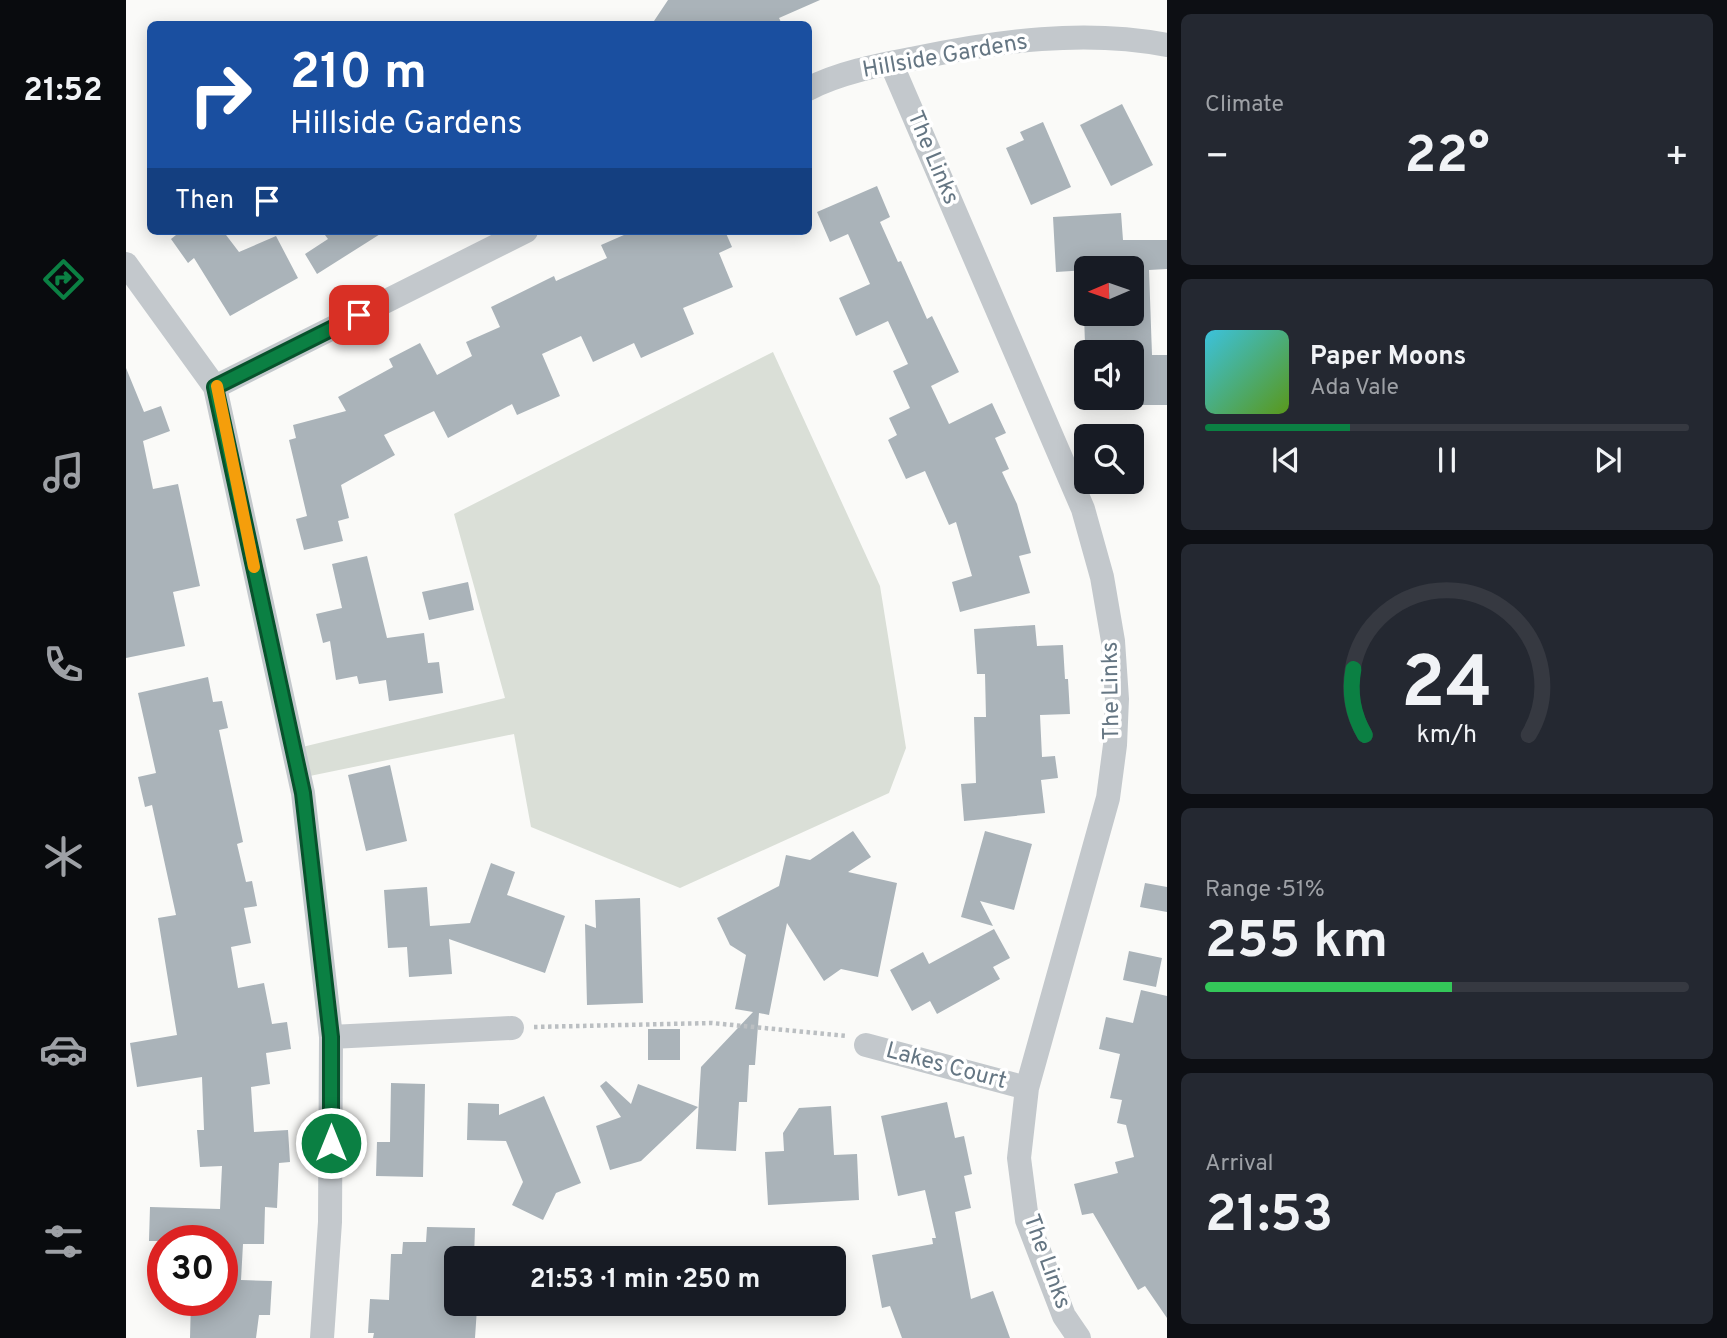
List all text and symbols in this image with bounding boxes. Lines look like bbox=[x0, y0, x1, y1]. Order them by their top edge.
street label: Hillside Gardens bbox=[860, 28, 1030, 86]
text: 210 m bbox=[290, 44, 427, 106]
icon: right bbox=[175, 49, 266, 140]
text: 21:52 bbox=[23, 72, 103, 112]
text: Climate bbox=[1205, 91, 1284, 120]
text: Hillside Gardens bbox=[290, 105, 523, 145]
street label: The Links bbox=[899, 107, 965, 209]
text: 22° bbox=[1404, 125, 1490, 191]
text: − bbox=[1205, 134, 1230, 183]
text: + bbox=[1664, 134, 1689, 183]
icon: arrive bbox=[248, 182, 286, 220]
text: Then bbox=[175, 185, 234, 218]
icon: directions bbox=[39, 255, 88, 304]
north arrow bbox=[1074, 256, 1144, 326]
map controls bbox=[1074, 256, 1144, 494]
pin bbox=[329, 285, 389, 345]
icon: arrive bbox=[340, 296, 378, 334]
button: sound bbox=[1074, 340, 1144, 410]
text: Paper Moons bbox=[1310, 341, 1466, 374]
text: Ada Vale bbox=[1310, 374, 1399, 403]
button: search bbox=[1074, 424, 1144, 494]
icon: previous bbox=[1267, 441, 1305, 479]
icon: pause bbox=[1428, 441, 1466, 479]
icon: next bbox=[1589, 441, 1627, 479]
icon: music bbox=[39, 448, 88, 497]
icon: phone bbox=[39, 640, 88, 689]
street label: The Links bbox=[1097, 641, 1127, 741]
text: 24 bbox=[1401, 641, 1493, 733]
text: km/h bbox=[1417, 720, 1477, 752]
icon: climate bbox=[39, 832, 88, 881]
text: Range · 51% bbox=[1205, 876, 1325, 905]
text: 255 km bbox=[1205, 910, 1388, 976]
icon: car bbox=[39, 1025, 88, 1074]
street label: Lakes Court bbox=[882, 1037, 1010, 1097]
position arrow bbox=[294, 1106, 368, 1180]
text: Arrival bbox=[1205, 1150, 1274, 1179]
text: 21:53 bbox=[1205, 1184, 1333, 1250]
street label: The Links bbox=[1016, 1211, 1076, 1313]
icon: filters bbox=[39, 1217, 88, 1266]
speed limit sign: 30 bbox=[147, 1225, 238, 1316]
text: 21:53 · 1 min · 250 m bbox=[530, 1264, 760, 1297]

